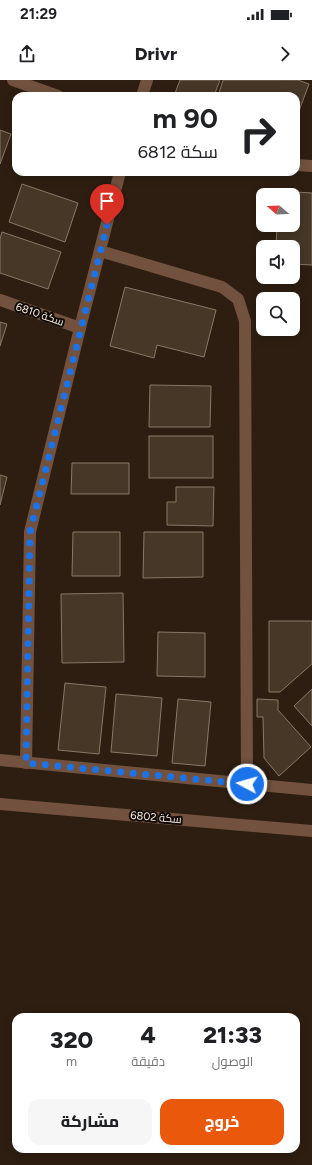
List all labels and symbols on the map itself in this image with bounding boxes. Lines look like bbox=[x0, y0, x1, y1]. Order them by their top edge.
pin bbox=[90, 184, 124, 225]
north arrow bbox=[256, 188, 300, 232]
street label: سكة 6810 bbox=[14, 300, 66, 329]
position arrow bbox=[226, 763, 268, 805]
street label: سكة 6802 bbox=[130, 809, 182, 826]

